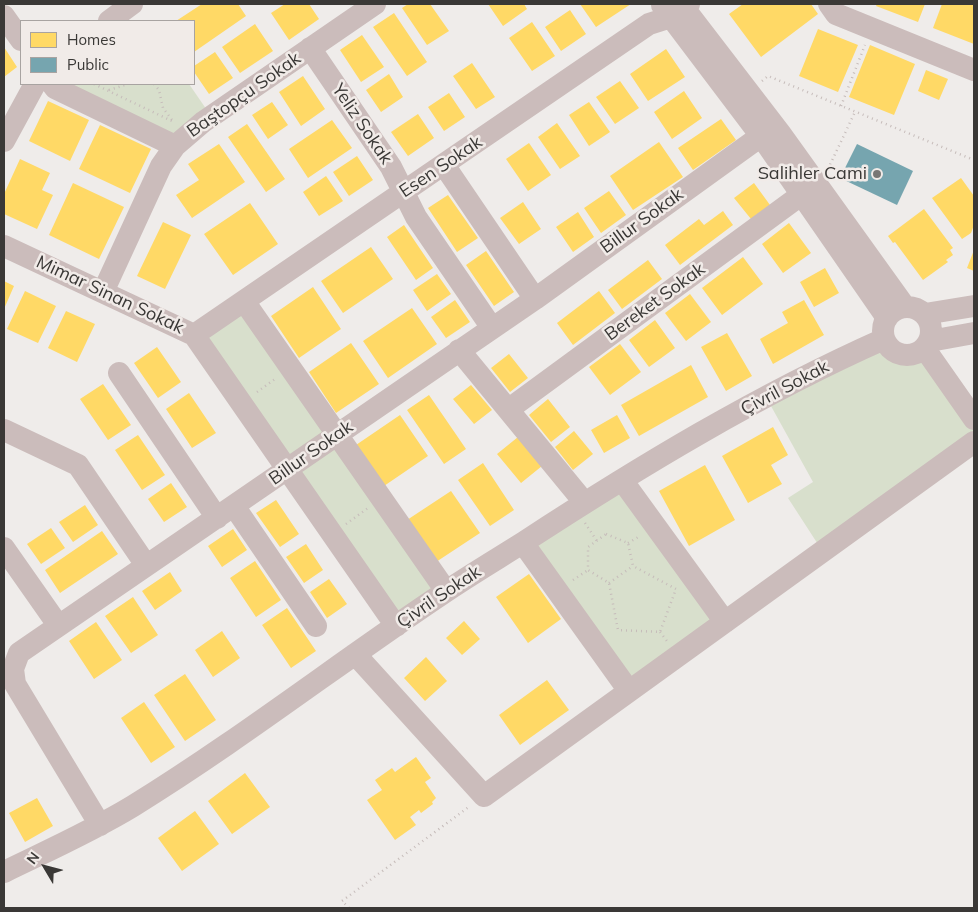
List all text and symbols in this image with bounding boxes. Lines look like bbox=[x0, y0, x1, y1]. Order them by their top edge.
legend bbox=[20, 20, 195, 85]
text: Homes bbox=[67, 30, 116, 49]
street label: Baştopçu Sokak bbox=[183, 48, 305, 142]
text: Public bbox=[67, 55, 109, 74]
street label: Yeliz Sokak bbox=[327, 80, 397, 168]
street label: Esen Sokak bbox=[396, 131, 486, 203]
place label: Salihler Cami bbox=[758, 163, 867, 185]
marker: Salihler Cami bbox=[871, 168, 883, 180]
street label: Billur Sokak bbox=[596, 184, 688, 258]
street label: Mimar Sinan Sokak bbox=[33, 251, 187, 339]
street label: Bereket Sokak bbox=[601, 258, 709, 346]
street label: Çivril Sokak bbox=[737, 356, 833, 420]
street label: Billur Sokak bbox=[265, 416, 357, 490]
street label: Çivril Sokak bbox=[393, 561, 485, 633]
north arrow bbox=[20, 842, 70, 892]
text: N bbox=[23, 848, 43, 868]

